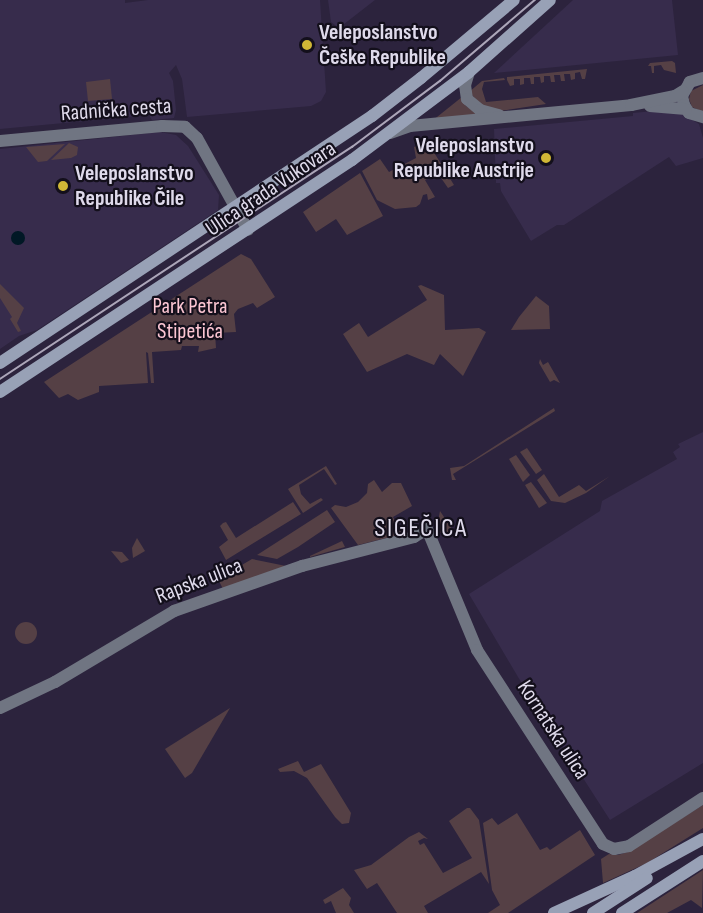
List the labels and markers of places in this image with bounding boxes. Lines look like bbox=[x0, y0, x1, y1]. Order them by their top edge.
place label: Veleposlanstvo Češke Republike bbox=[319, 19, 446, 70]
marker: Veleposlanstvo Češke Republike bbox=[300, 38, 314, 52]
place label: Veleposlanstvo Republike Austrije bbox=[394, 132, 534, 184]
marker: Veleposlanstvo Republike Austrije bbox=[539, 151, 553, 165]
place label: Veleposlanstvo Republike Čile bbox=[75, 160, 194, 212]
marker: Veleposlanstvo Republike Čile bbox=[56, 179, 70, 193]

